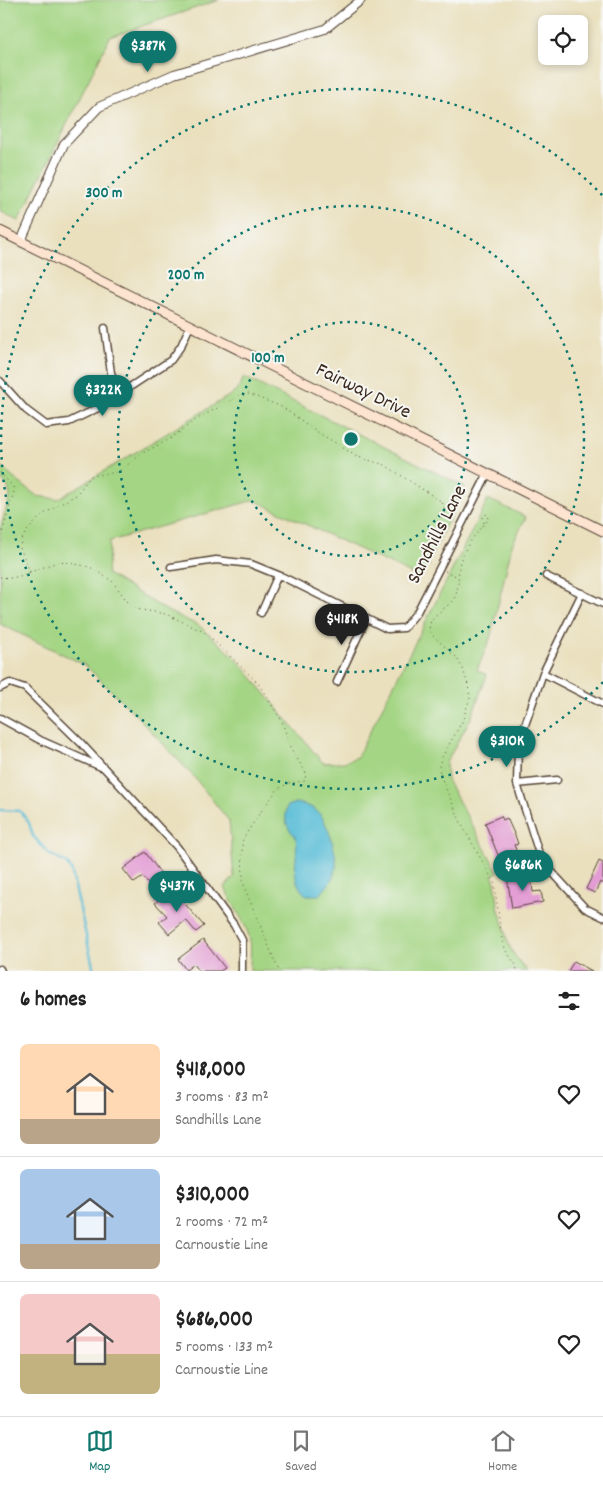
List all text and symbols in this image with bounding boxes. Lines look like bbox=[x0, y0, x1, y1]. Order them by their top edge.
map controls bbox=[538, 15, 588, 65]
button: locate bbox=[538, 15, 588, 65]
pin: $387K bbox=[113, 30, 183, 73]
text: $387K bbox=[130, 35, 166, 58]
text: 300 m bbox=[86, 183, 122, 205]
text: 200 m bbox=[168, 265, 204, 287]
text: 100 m bbox=[251, 348, 285, 370]
street label: Fairway Drive bbox=[311, 357, 416, 427]
pin: $322K bbox=[68, 374, 138, 417]
text: $322K bbox=[85, 379, 121, 402]
centre of rings bbox=[342, 430, 360, 448]
street label: Sandhills Lane bbox=[401, 480, 475, 589]
pin: $418K bbox=[307, 604, 377, 646]
text: $418K bbox=[326, 608, 358, 631]
pin: $310K bbox=[472, 726, 542, 768]
text: $310K bbox=[490, 730, 524, 753]
pin: $686K bbox=[488, 850, 558, 892]
text: $686K bbox=[504, 854, 542, 877]
pin: $437K bbox=[142, 870, 212, 913]
text: $437K bbox=[159, 875, 195, 898]
text: 6 homes bbox=[20, 986, 87, 1016]
icon: filters bbox=[555, 987, 583, 1015]
text: $418,000 bbox=[175, 1056, 246, 1086]
icon: home bbox=[60, 1064, 120, 1124]
icon: heart bbox=[555, 1080, 583, 1108]
text: 3 rooms · 83 m² bbox=[175, 1086, 269, 1109]
text: Sandhills Lane bbox=[175, 1109, 261, 1132]
text: $310,000 bbox=[175, 1181, 249, 1211]
icon: home bbox=[60, 1189, 120, 1249]
icon: heart bbox=[555, 1205, 583, 1233]
text: 2 rooms · 72 m² bbox=[175, 1211, 268, 1234]
text: Carnoustie Line bbox=[175, 1234, 268, 1257]
text: $686,000 bbox=[175, 1306, 253, 1336]
icon: home bbox=[60, 1314, 120, 1374]
icon: heart bbox=[555, 1330, 583, 1358]
text: 5 rooms · 133 m² bbox=[175, 1336, 273, 1359]
text: Carnoustie Line bbox=[175, 1359, 268, 1382]
tab: Map bbox=[86, 1427, 114, 1477]
tab: Saved bbox=[285, 1427, 317, 1477]
tab: Home bbox=[488, 1427, 517, 1477]

